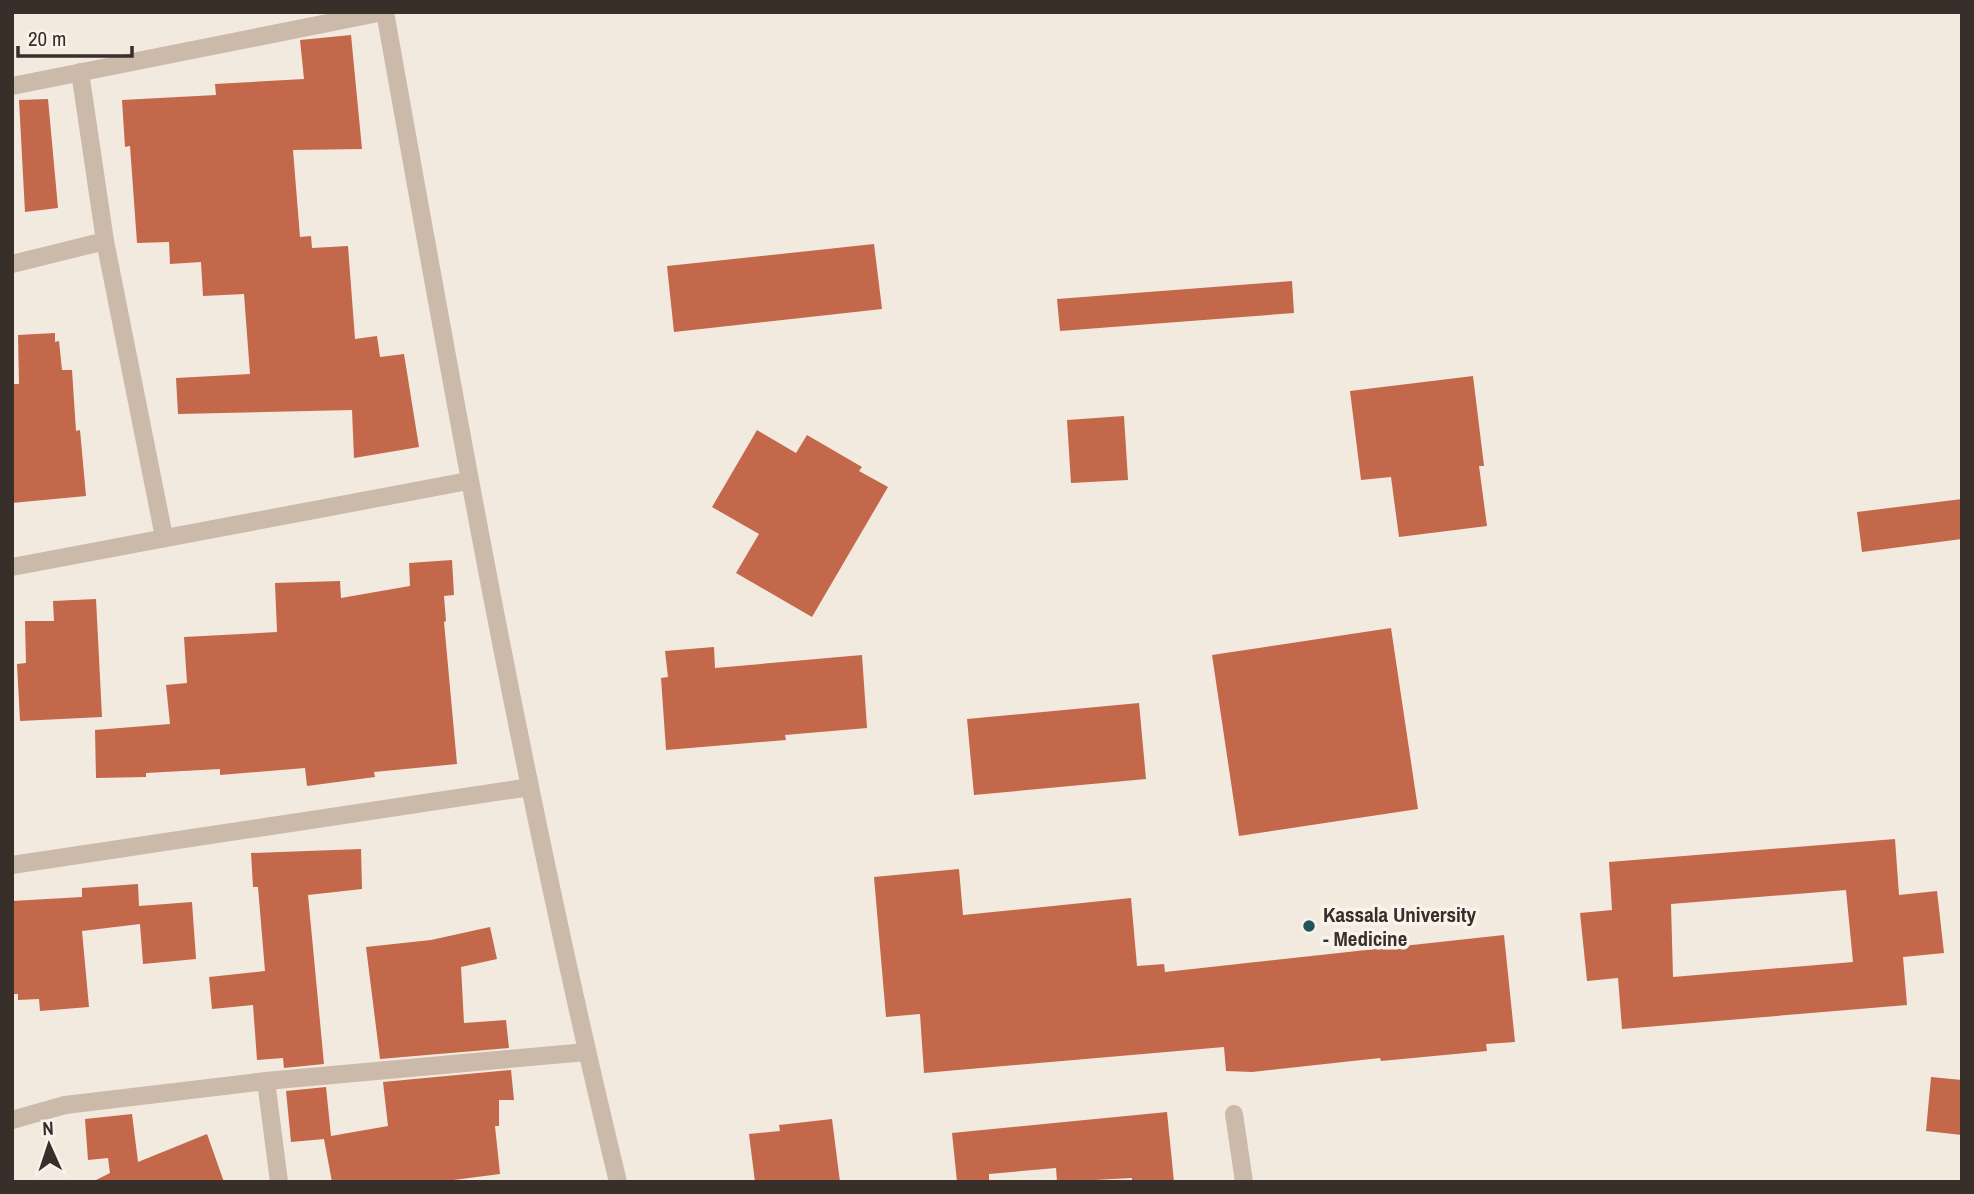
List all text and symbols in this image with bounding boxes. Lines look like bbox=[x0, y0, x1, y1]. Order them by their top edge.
scale bar bbox=[18, 14, 131, 58]
text: 20 m bbox=[28, 24, 66, 53]
place label: Kassala University - Medicine bbox=[1323, 900, 1477, 953]
marker: Kassala University - Medicine bbox=[1301, 918, 1317, 934]
north arrow bbox=[14, 1110, 84, 1180]
text: N bbox=[42, 1115, 54, 1141]

